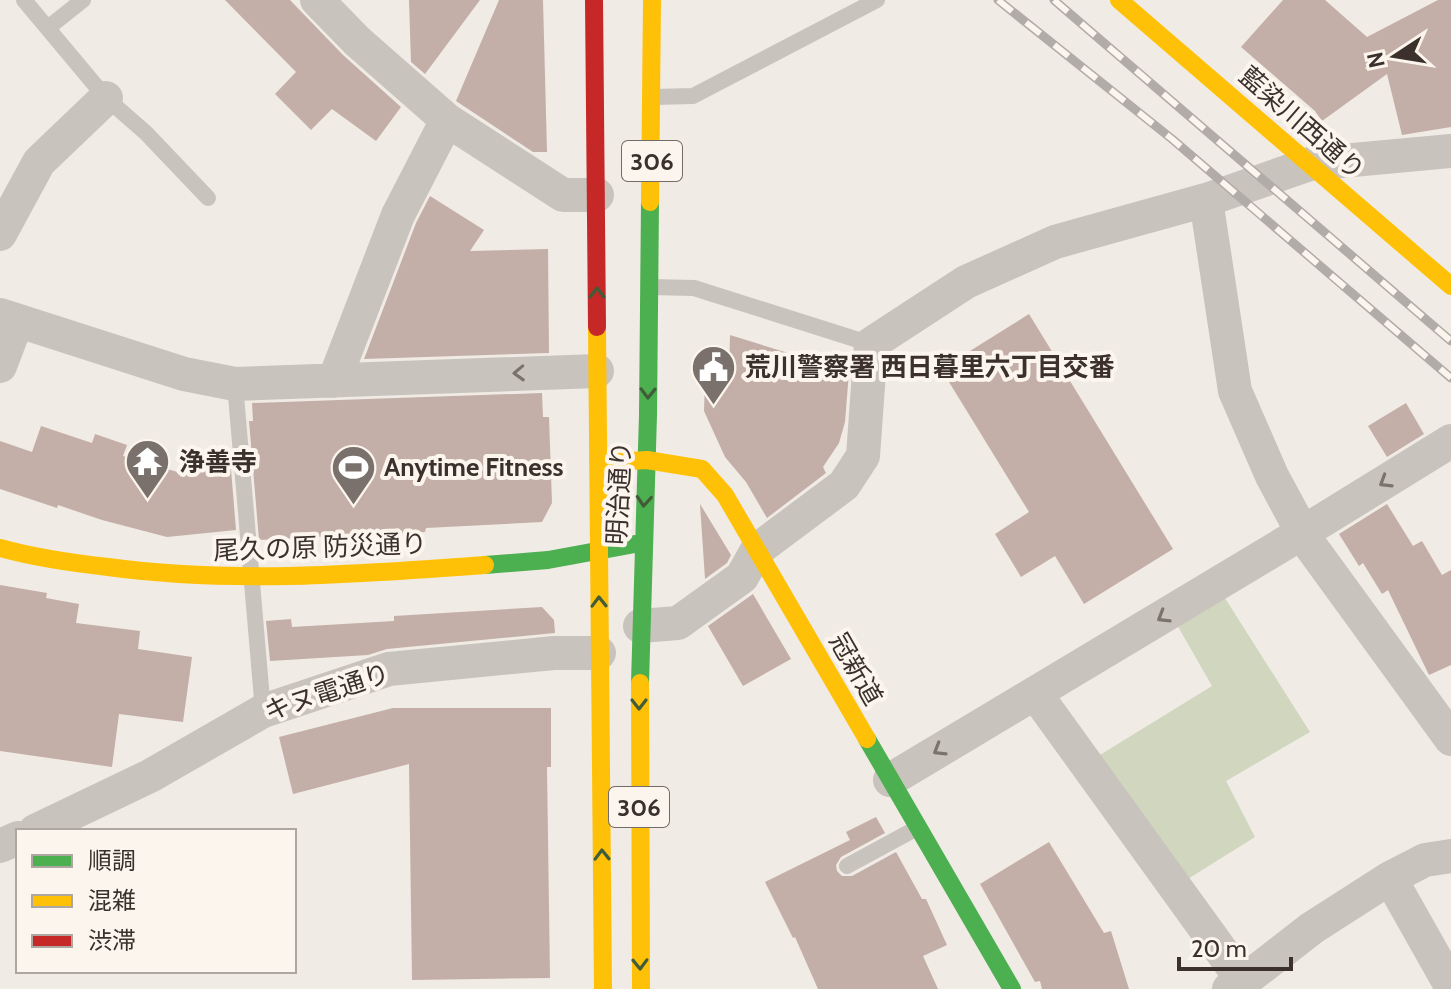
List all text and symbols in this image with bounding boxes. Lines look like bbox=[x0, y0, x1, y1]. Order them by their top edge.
north arrow bbox=[1355, 16, 1435, 96]
text: N bbox=[1361, 50, 1391, 70]
street label: 藍染川西通り bbox=[1233, 60, 1371, 186]
road number: 306 bbox=[622, 141, 682, 181]
one-way arrow bbox=[588, 286, 606, 299]
public building icon: 荒川警察署 西日暮里六丁目交番 bbox=[690, 343, 738, 406]
place label: 荒川警察署 西日暮里六丁目交番 bbox=[745, 351, 1115, 383]
one-way arrow bbox=[512, 365, 525, 382]
one-way arrow bbox=[640, 387, 657, 400]
temple icon: 浄善寺 bbox=[124, 438, 172, 501]
street label: 明治通り bbox=[600, 440, 638, 546]
sports icon: Anytime Fitness bbox=[329, 443, 377, 506]
place label: 浄善寺 bbox=[179, 446, 257, 478]
place label: Anytime Fitness bbox=[384, 451, 564, 483]
one-way arrow bbox=[1379, 472, 1394, 487]
one-way arrow bbox=[636, 495, 653, 508]
street label: 尾久の原 防災通り bbox=[213, 527, 427, 567]
one-way arrow bbox=[590, 595, 607, 608]
one-way arrow bbox=[1157, 607, 1172, 623]
street label: 冠新道 bbox=[823, 627, 889, 711]
street label: キヌ電通り bbox=[260, 657, 394, 727]
one-way arrow bbox=[630, 698, 648, 711]
one-way arrow bbox=[933, 740, 948, 756]
road number: 306 bbox=[609, 787, 669, 827]
legend bbox=[16, 829, 296, 973]
text: 順調 bbox=[88, 846, 136, 875]
one-way arrow bbox=[593, 848, 610, 861]
text: 混雑 bbox=[88, 886, 136, 915]
scale bar bbox=[1179, 921, 1291, 971]
text: 渋滞 bbox=[88, 926, 136, 955]
text: 20 m bbox=[1191, 934, 1247, 963]
one-way arrow bbox=[631, 958, 649, 971]

